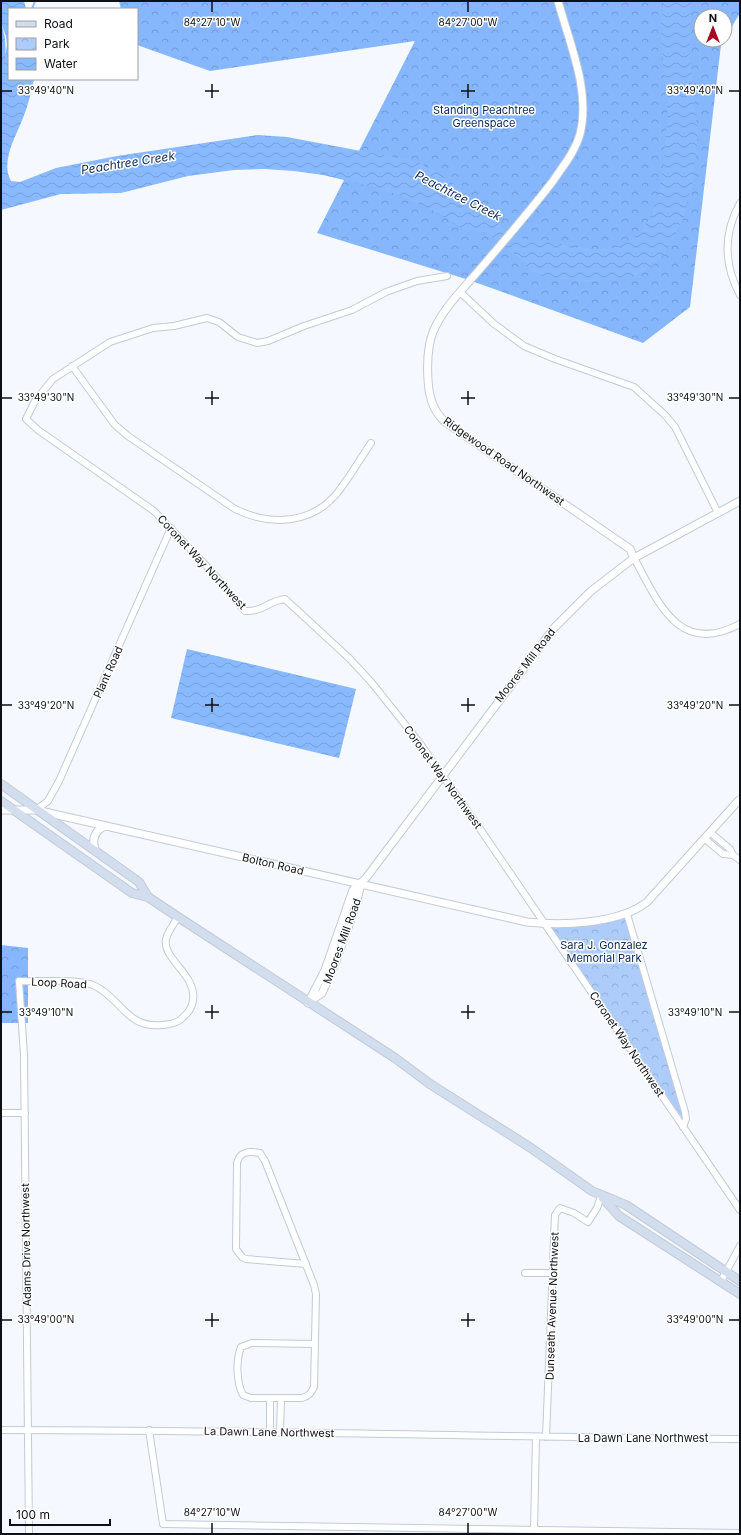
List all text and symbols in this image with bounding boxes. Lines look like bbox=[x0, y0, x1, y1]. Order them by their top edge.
legend bbox=[8, 8, 138, 80]
north arrow bbox=[693, 8, 733, 48]
text: N bbox=[709, 11, 717, 25]
text: Road bbox=[44, 16, 73, 31]
text: 84°27'10"W bbox=[184, 16, 240, 28]
text: 84°27'00"W bbox=[439, 16, 498, 28]
text: Park bbox=[44, 36, 70, 51]
text: Water bbox=[44, 56, 78, 71]
text: 33°49'40"N bbox=[18, 84, 74, 96]
text: 33°49'40"N bbox=[667, 84, 723, 96]
park label: Standing Peachtree Greenspace bbox=[433, 103, 535, 130]
water label: Peachtree Creek bbox=[80, 148, 176, 177]
water label: Peachtree Creek bbox=[413, 167, 504, 224]
text: 33°49'30"N bbox=[18, 391, 74, 403]
text: 33°49'30"N bbox=[667, 391, 723, 403]
street label: Ridgewood Road Northwest bbox=[441, 414, 568, 508]
street label: Coronet Way Northwest bbox=[154, 512, 250, 613]
street label: Moores Mill Road bbox=[492, 625, 558, 705]
street label: Plant Road bbox=[90, 644, 126, 700]
text: 33°49'20"N bbox=[18, 699, 74, 711]
text: 33°49'20"N bbox=[667, 699, 723, 711]
street label: Coronet Way Northwest bbox=[401, 723, 485, 832]
street label: Bolton Road bbox=[241, 850, 305, 878]
street label: Moores Mill Road bbox=[320, 896, 364, 986]
park label: Sara J. Gonzalez Memorial Park bbox=[560, 938, 648, 965]
street label: Loop Road bbox=[31, 975, 87, 991]
street label: Coronet Way Northwest bbox=[586, 989, 668, 1100]
text: 33°49'10"N bbox=[19, 1006, 73, 1018]
text: 33°49'10"N bbox=[668, 1006, 722, 1018]
street label: Adams Drive Northwest bbox=[18, 1183, 34, 1307]
street label: Dunseath Avenue Northwest bbox=[542, 1231, 562, 1380]
text: 33°49'00"N bbox=[18, 1313, 74, 1325]
text: 33°49'00"N bbox=[667, 1313, 723, 1325]
street label: La Dawn Lane Northwest bbox=[204, 1424, 335, 1440]
street label: La Dawn Lane Northwest bbox=[578, 1431, 709, 1445]
scale bar bbox=[10, 1501, 110, 1527]
text: 84°27'10"W bbox=[184, 1506, 240, 1518]
text: 84°27'00"W bbox=[439, 1506, 498, 1518]
text: 100 m bbox=[16, 1507, 50, 1522]

